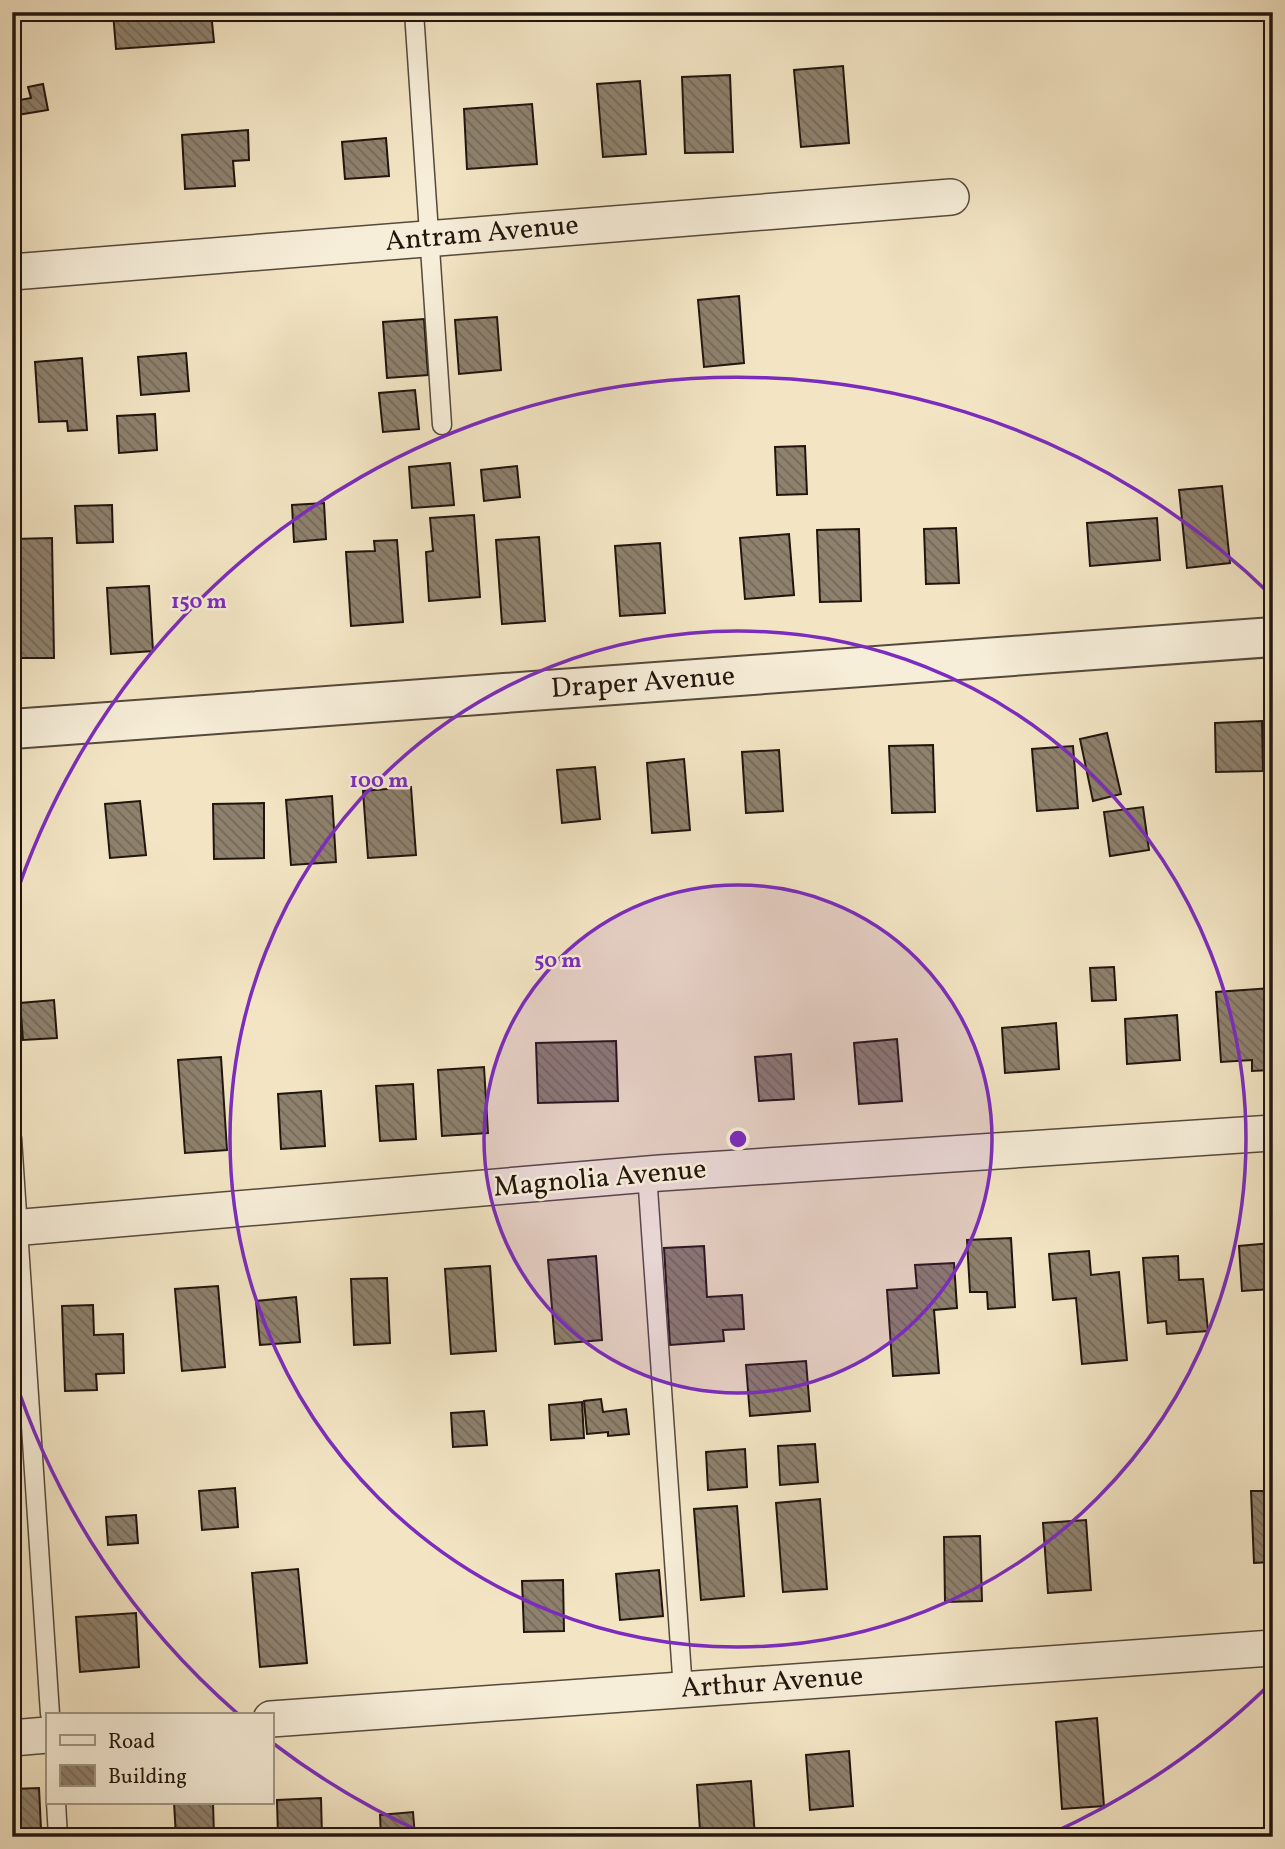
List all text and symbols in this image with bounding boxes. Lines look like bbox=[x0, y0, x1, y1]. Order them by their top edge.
street label: Antram Avenue bbox=[384, 206, 580, 262]
text: 150 m bbox=[171, 588, 227, 617]
street label: Draper Avenue bbox=[550, 657, 736, 709]
text: 100 m bbox=[349, 767, 409, 796]
text: 50 m bbox=[534, 947, 582, 976]
centre of rings bbox=[726, 1127, 750, 1151]
street label: Magnolia Avenue bbox=[492, 1150, 708, 1208]
street label: Arthur Avenue bbox=[680, 1657, 864, 1709]
legend bbox=[46, 1713, 273, 1804]
text: Road bbox=[108, 1728, 155, 1757]
text: Building bbox=[108, 1763, 187, 1792]

